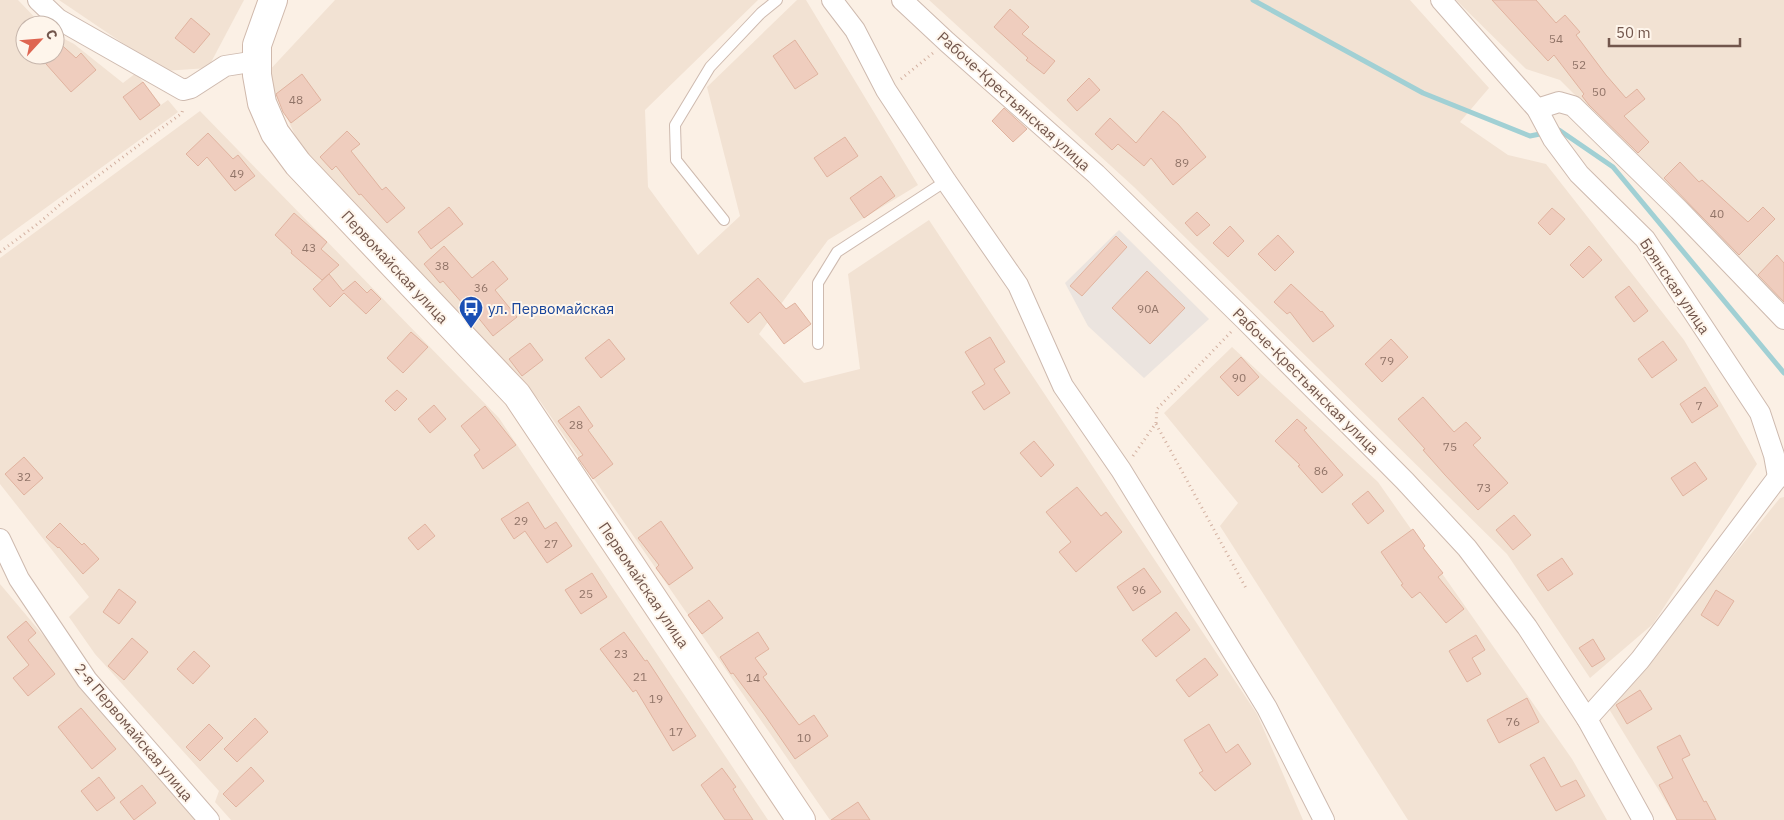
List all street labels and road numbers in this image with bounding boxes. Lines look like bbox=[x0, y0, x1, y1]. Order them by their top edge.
street label: Рабоче-Крестьянская улица bbox=[934, 27, 1094, 175]
street label: Первомайская улица bbox=[338, 206, 452, 328]
street label: Брянская улица bbox=[1636, 234, 1714, 338]
street label: Рабоче-Крестьянская улица bbox=[1229, 304, 1383, 458]
street label: Первомайская улица bbox=[595, 518, 693, 652]
street label: 2-я Первомайская улица bbox=[71, 659, 197, 805]

